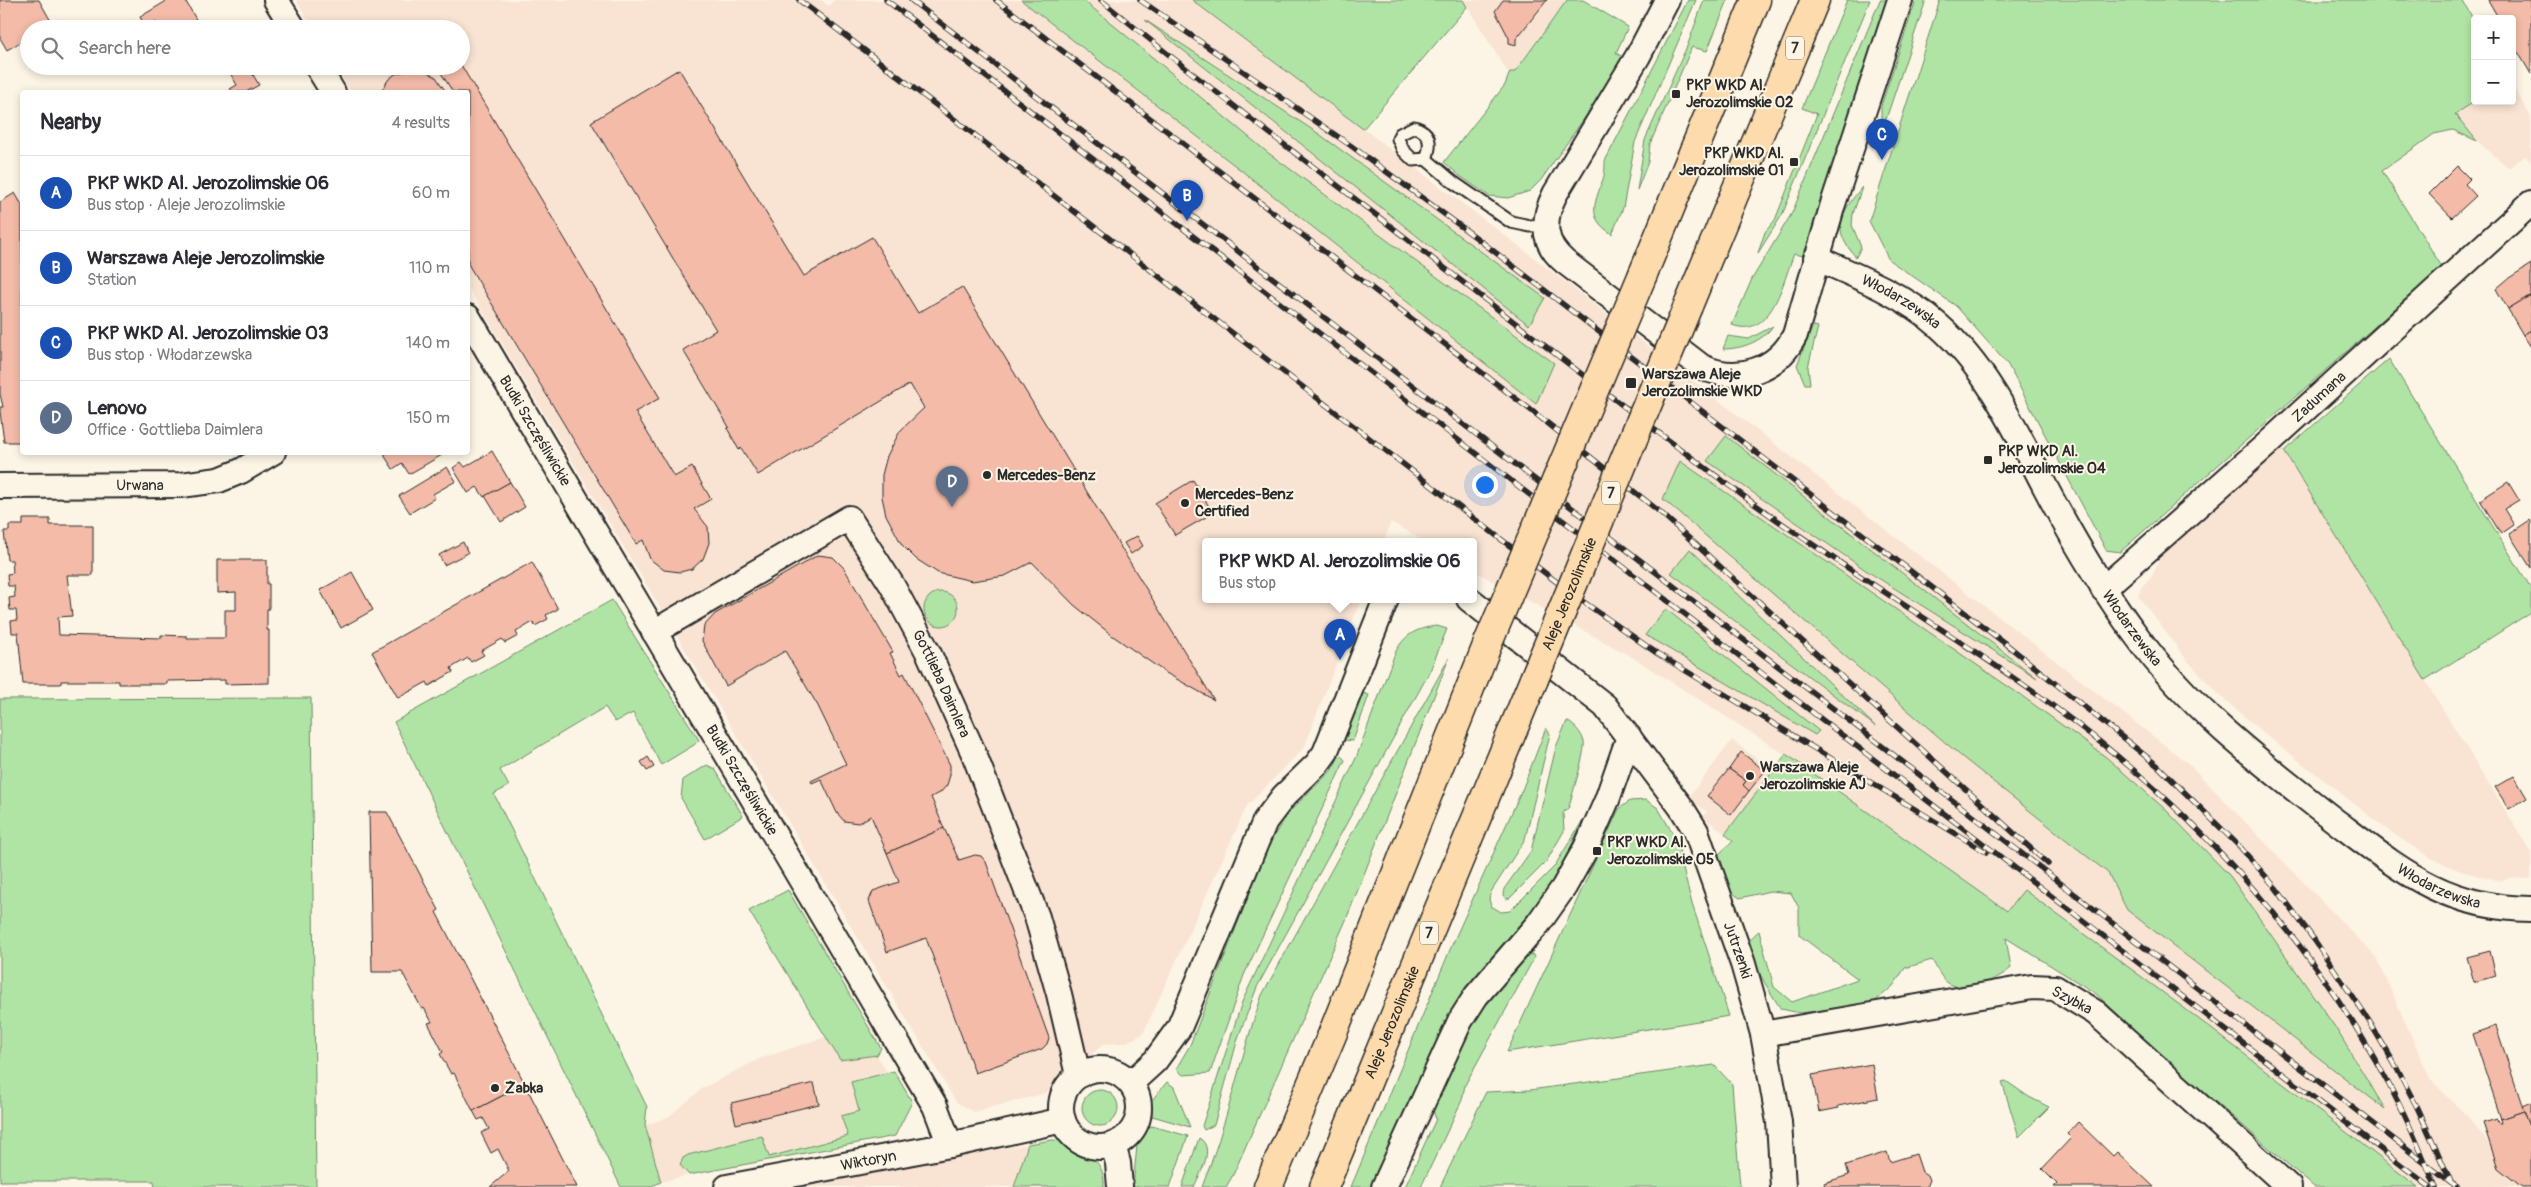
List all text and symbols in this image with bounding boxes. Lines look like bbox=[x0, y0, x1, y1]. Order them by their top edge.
map controls bbox=[2471, 15, 2516, 105]
button: + bbox=[2471, 15, 2516, 60]
search box bbox=[20, 20, 470, 75]
icon: search bbox=[38, 34, 66, 62]
text: Search here bbox=[78, 36, 171, 60]
road number: 7 bbox=[1786, 36, 1804, 59]
button: − bbox=[2471, 60, 2516, 105]
place label: PKP WKD Al. Jerozolimskie 02 bbox=[1686, 76, 1793, 112]
marker: PKP WKD Al. Jerozolimskie 02 bbox=[1670, 88, 1682, 100]
text: Nearby bbox=[40, 109, 101, 136]
text: 4 results bbox=[392, 113, 450, 133]
pin: C bbox=[1866, 119, 1898, 160]
place label: PKP WKD Al. Jerozolimskie 01 bbox=[1679, 144, 1784, 180]
marker: PKP WKD Al. Jerozolimskie 01 bbox=[1788, 156, 1800, 168]
text: PKP WKD Al. Jerozolimskie 06 bbox=[87, 171, 329, 195]
pin: B bbox=[1171, 180, 1203, 221]
text: A bbox=[51, 183, 61, 203]
text: 60 m bbox=[412, 183, 450, 203]
text: Bus stop · Aleje Jerozolimskie bbox=[87, 195, 285, 215]
text: Warszawa Aleje Jerozolimskie bbox=[87, 246, 324, 270]
text: B bbox=[51, 258, 61, 278]
text: 110 m bbox=[409, 258, 450, 278]
text: Station bbox=[87, 270, 137, 290]
street label: Włodarzewska bbox=[1858, 271, 1945, 333]
text: PKP WKD Al. Jerozolimskie 03 bbox=[87, 321, 329, 345]
text: C bbox=[51, 333, 61, 353]
text: 140 m bbox=[406, 333, 450, 353]
text: Bus stop · Włodarzewska bbox=[87, 345, 252, 365]
place label: Warszawa Aleje Jerozolimskie WKD bbox=[1642, 365, 1763, 401]
street label: Zadumana bbox=[2288, 368, 2350, 427]
street label: Budki Szczęśliwickie bbox=[495, 372, 575, 490]
marker: Warszawa Aleje Jerozolimskie WKD bbox=[1624, 376, 1638, 390]
text: Lenovo bbox=[87, 396, 147, 420]
text: D bbox=[51, 408, 61, 428]
text: 150 m bbox=[406, 408, 450, 428]
text: Office · Gottlieba Daimlera bbox=[87, 420, 263, 440]
place label: PKP WKD Al. Jerozolimskie 04 bbox=[1998, 442, 2106, 478]
marker: PKP WKD Al. Jerozolimskie 04 bbox=[1982, 454, 1994, 466]
pin: D bbox=[936, 466, 968, 507]
place label: Mercedes-Benz bbox=[997, 466, 1096, 485]
marker: Mercedes-Benz bbox=[981, 469, 993, 481]
your location bbox=[1472, 472, 1498, 498]
street label: Urwana bbox=[116, 476, 164, 495]
road number: 7 bbox=[1602, 482, 1620, 504]
place label: Mercedes-Benz Certified bbox=[1195, 485, 1294, 521]
marker: Mercedes-Benz Certified bbox=[1179, 497, 1191, 509]
street label: Aleje Jerozolimskie bbox=[1538, 534, 1602, 653]
popup bbox=[1202, 538, 1477, 603]
text: PKP WKD Al. Jerozolimskie 06 bbox=[1219, 549, 1460, 573]
text: Bus stop bbox=[1219, 573, 1276, 593]
street label: Włodarzewska bbox=[2098, 587, 2166, 670]
pin: A bbox=[1324, 619, 1356, 660]
street label: Gottlieba Daimlera bbox=[908, 627, 974, 741]
street label: Budki Szczęśliwickie bbox=[701, 721, 782, 840]
place label: Warszawa Aleje Jerozolimskie AJ bbox=[1760, 758, 1866, 794]
marker: Warszawa Aleje Jerozolimskie AJ bbox=[1744, 770, 1756, 782]
place label: PKP WKD Al. Jerozolimskie 05 bbox=[1607, 833, 1714, 869]
marker: PKP WKD Al. Jerozolimskie 05 bbox=[1591, 845, 1603, 857]
street label: Włodarzewska bbox=[2393, 860, 2482, 913]
street label: Jutrzenki bbox=[1719, 919, 1756, 981]
road number: 7 bbox=[1420, 921, 1438, 944]
street label: Aleje Jerozolimskie bbox=[1361, 963, 1424, 1082]
street label: Szybka bbox=[2048, 982, 2095, 1019]
place label: Żabka bbox=[505, 1079, 543, 1098]
marker: Żabka bbox=[489, 1082, 501, 1094]
street label: Wiktoryn bbox=[839, 1146, 898, 1175]

